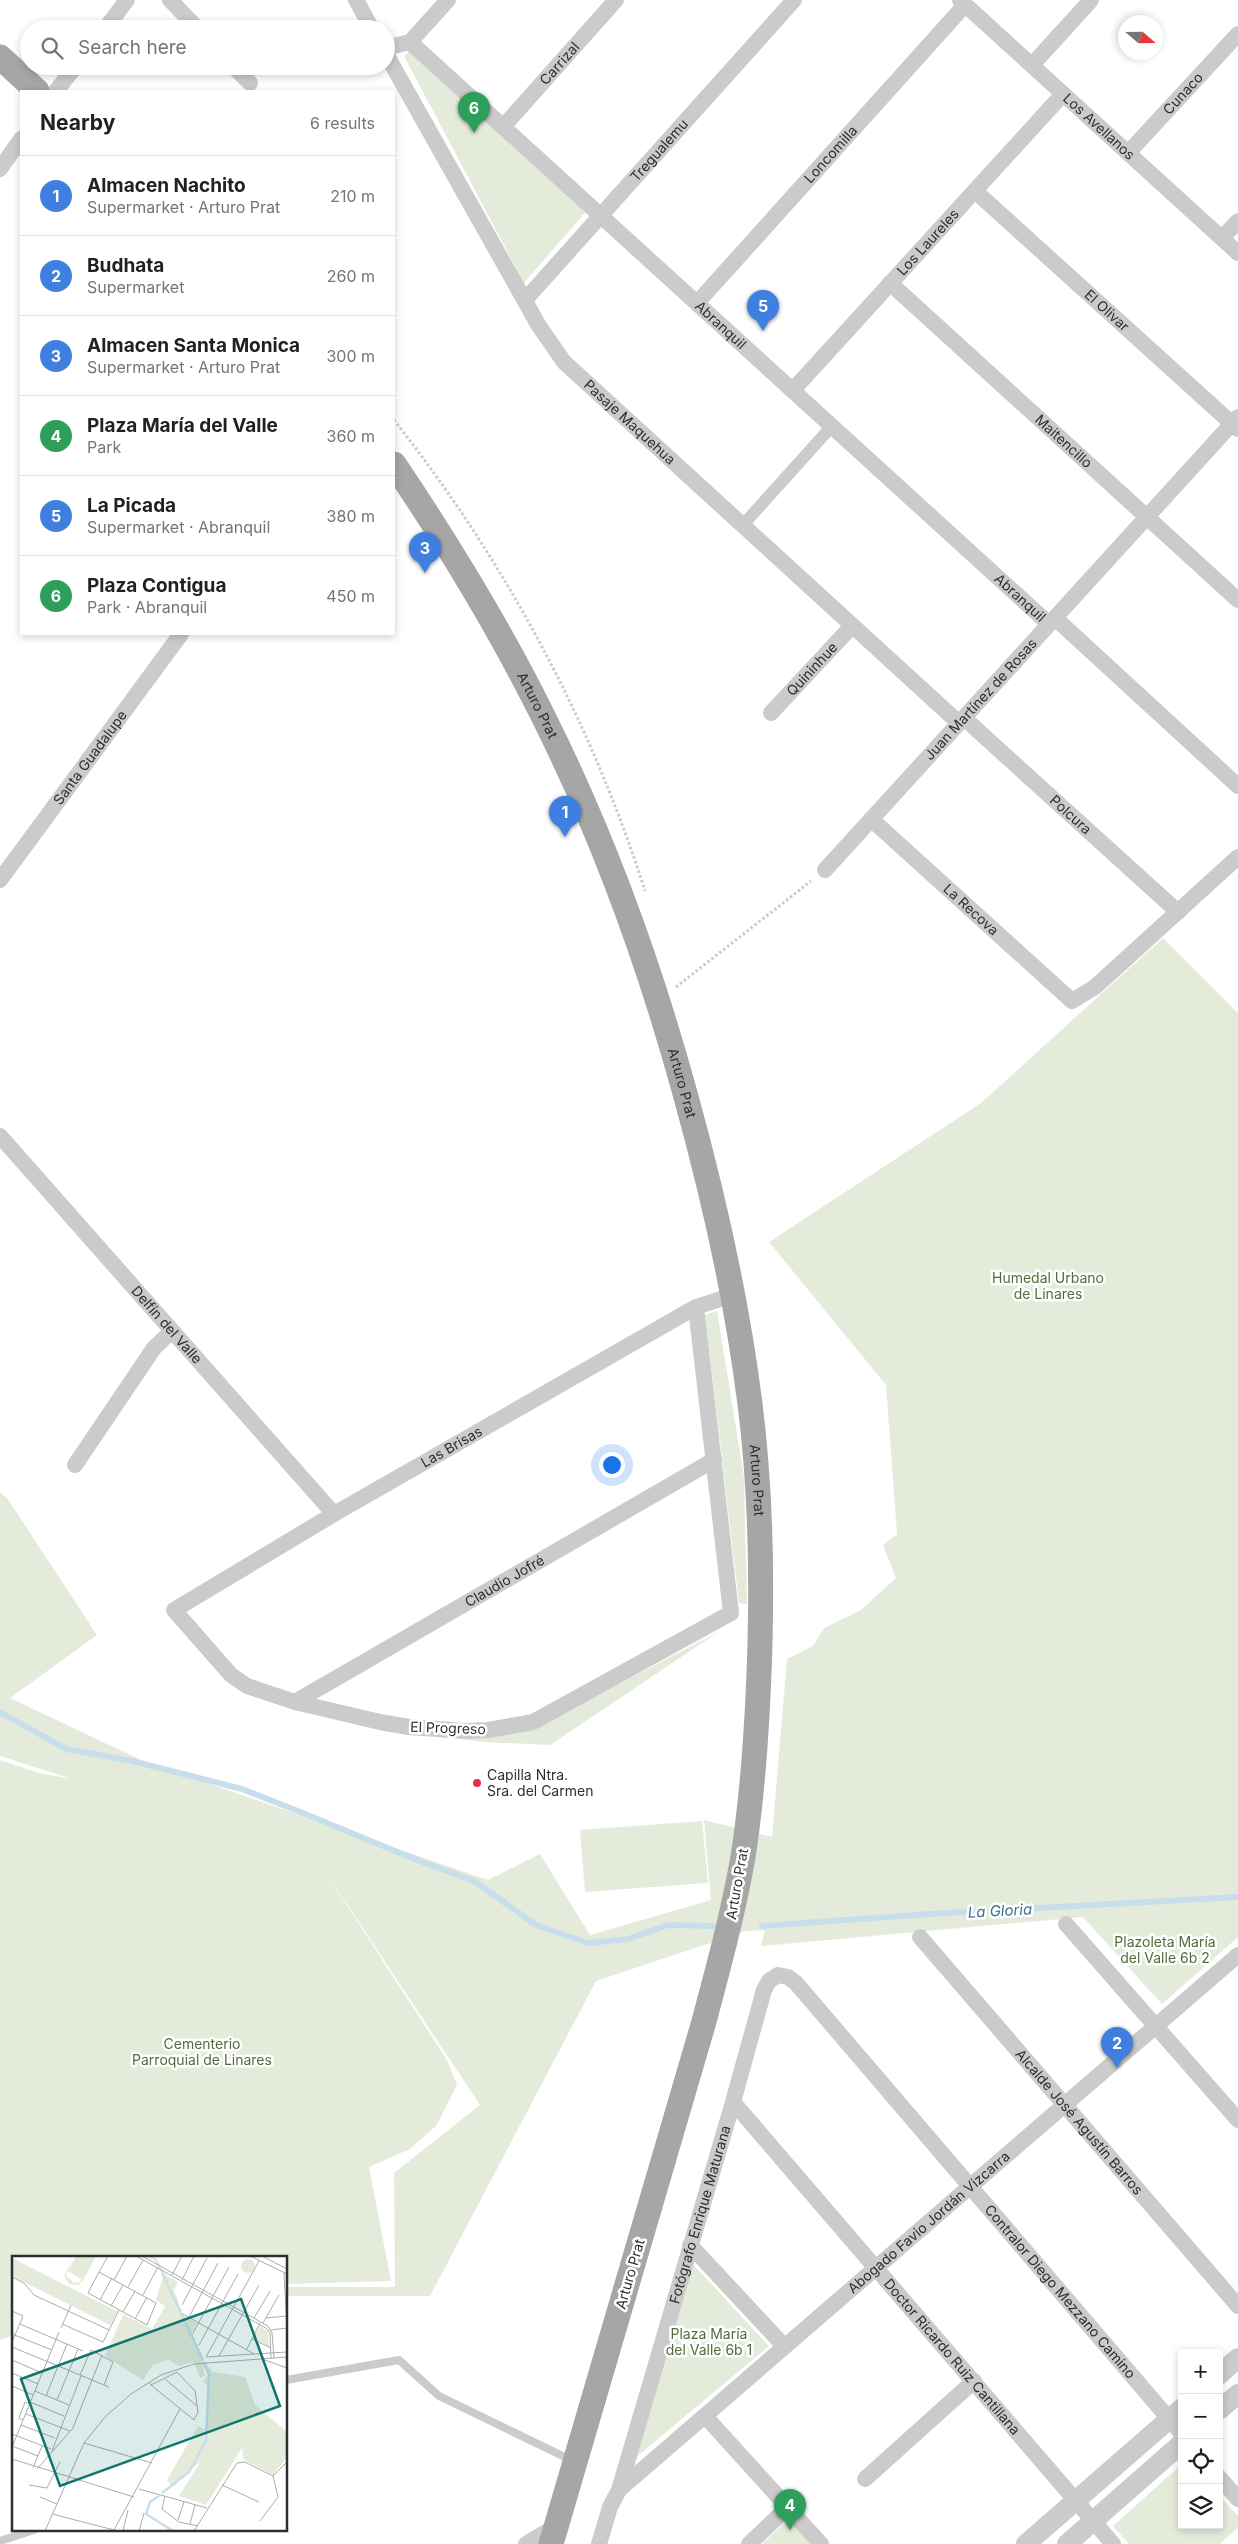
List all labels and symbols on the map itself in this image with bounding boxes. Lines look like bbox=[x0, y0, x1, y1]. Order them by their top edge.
north arrow bbox=[1118, 15, 1163, 60]
street label: Carrizal bbox=[536, 38, 583, 88]
street label: Cunaco bbox=[1159, 69, 1206, 118]
street label: Los Avellanos bbox=[1060, 89, 1139, 163]
pin: 6 bbox=[458, 92, 490, 133]
street label: Tregualemu bbox=[626, 115, 691, 185]
street label: Loncomilla bbox=[800, 122, 861, 186]
street label: Los Laureles bbox=[893, 205, 962, 279]
street label: El Olivar bbox=[1082, 286, 1133, 335]
pin: 5 bbox=[747, 290, 779, 331]
street label: Abranquil bbox=[692, 297, 750, 352]
street label: Pasaje Maquehua bbox=[581, 376, 679, 468]
street label: Maitencillo bbox=[1032, 411, 1096, 471]
pin: 3 bbox=[409, 532, 441, 573]
street label: Abranquil bbox=[991, 570, 1050, 625]
street label: Juan Martínez de Rosas bbox=[920, 635, 1040, 763]
street label: Quininhue bbox=[782, 638, 841, 699]
street label: Arturo Prat bbox=[514, 669, 562, 741]
street label: Santa Guadalupe bbox=[49, 707, 130, 808]
street label: Polcura bbox=[1047, 791, 1095, 837]
pin: 1 bbox=[549, 796, 581, 837]
street label: La Recova bbox=[940, 880, 1003, 939]
street label: Arturo Prat bbox=[665, 1046, 700, 1120]
park label: Humedal Urbano de Linares bbox=[992, 1269, 1104, 1302]
street label: Delfín del Valle bbox=[128, 1282, 206, 1367]
street label: Las Brisas bbox=[418, 1422, 485, 1471]
street label: Arturo Prat bbox=[746, 1443, 768, 1517]
your location bbox=[599, 1452, 625, 1478]
street label: Claudio Jofré bbox=[462, 1551, 547, 1610]
street label: El Progreso bbox=[410, 1718, 486, 1737]
place label: Capilla Ntra. Sra. del Carmen bbox=[487, 1766, 593, 1799]
marker: Capilla Ntra. Sra. del Carmen bbox=[471, 1777, 483, 1789]
street label: Arturo Prat bbox=[722, 1847, 751, 1921]
water label: La Gloria bbox=[967, 1899, 1033, 1922]
park label: Plazoleta María del Valle 6b 2 bbox=[1114, 1933, 1216, 1966]
pin: 2 bbox=[1101, 2027, 1133, 2068]
park label: Cementerio Parroquial de Linares bbox=[132, 2035, 272, 2068]
street label: Alcalde José Agustín Barros bbox=[1012, 2045, 1147, 2198]
street label: Fotógrafo Enrique Maturana bbox=[665, 2123, 734, 2306]
street label: Abogado Favio Jordán Vizcarra bbox=[844, 2147, 1013, 2297]
street label: Contralor Diego Mezzano Camino bbox=[981, 2201, 1140, 2382]
street label: Arturo Prat bbox=[611, 2236, 648, 2311]
inset map bbox=[12, 2256, 288, 2532]
street label: Doctor Ricardo Ruiz Cantillana bbox=[881, 2275, 1024, 2438]
park label: Plaza María del Valle 6b 1 bbox=[666, 2325, 752, 2358]
pin: 4 bbox=[774, 2489, 806, 2530]

